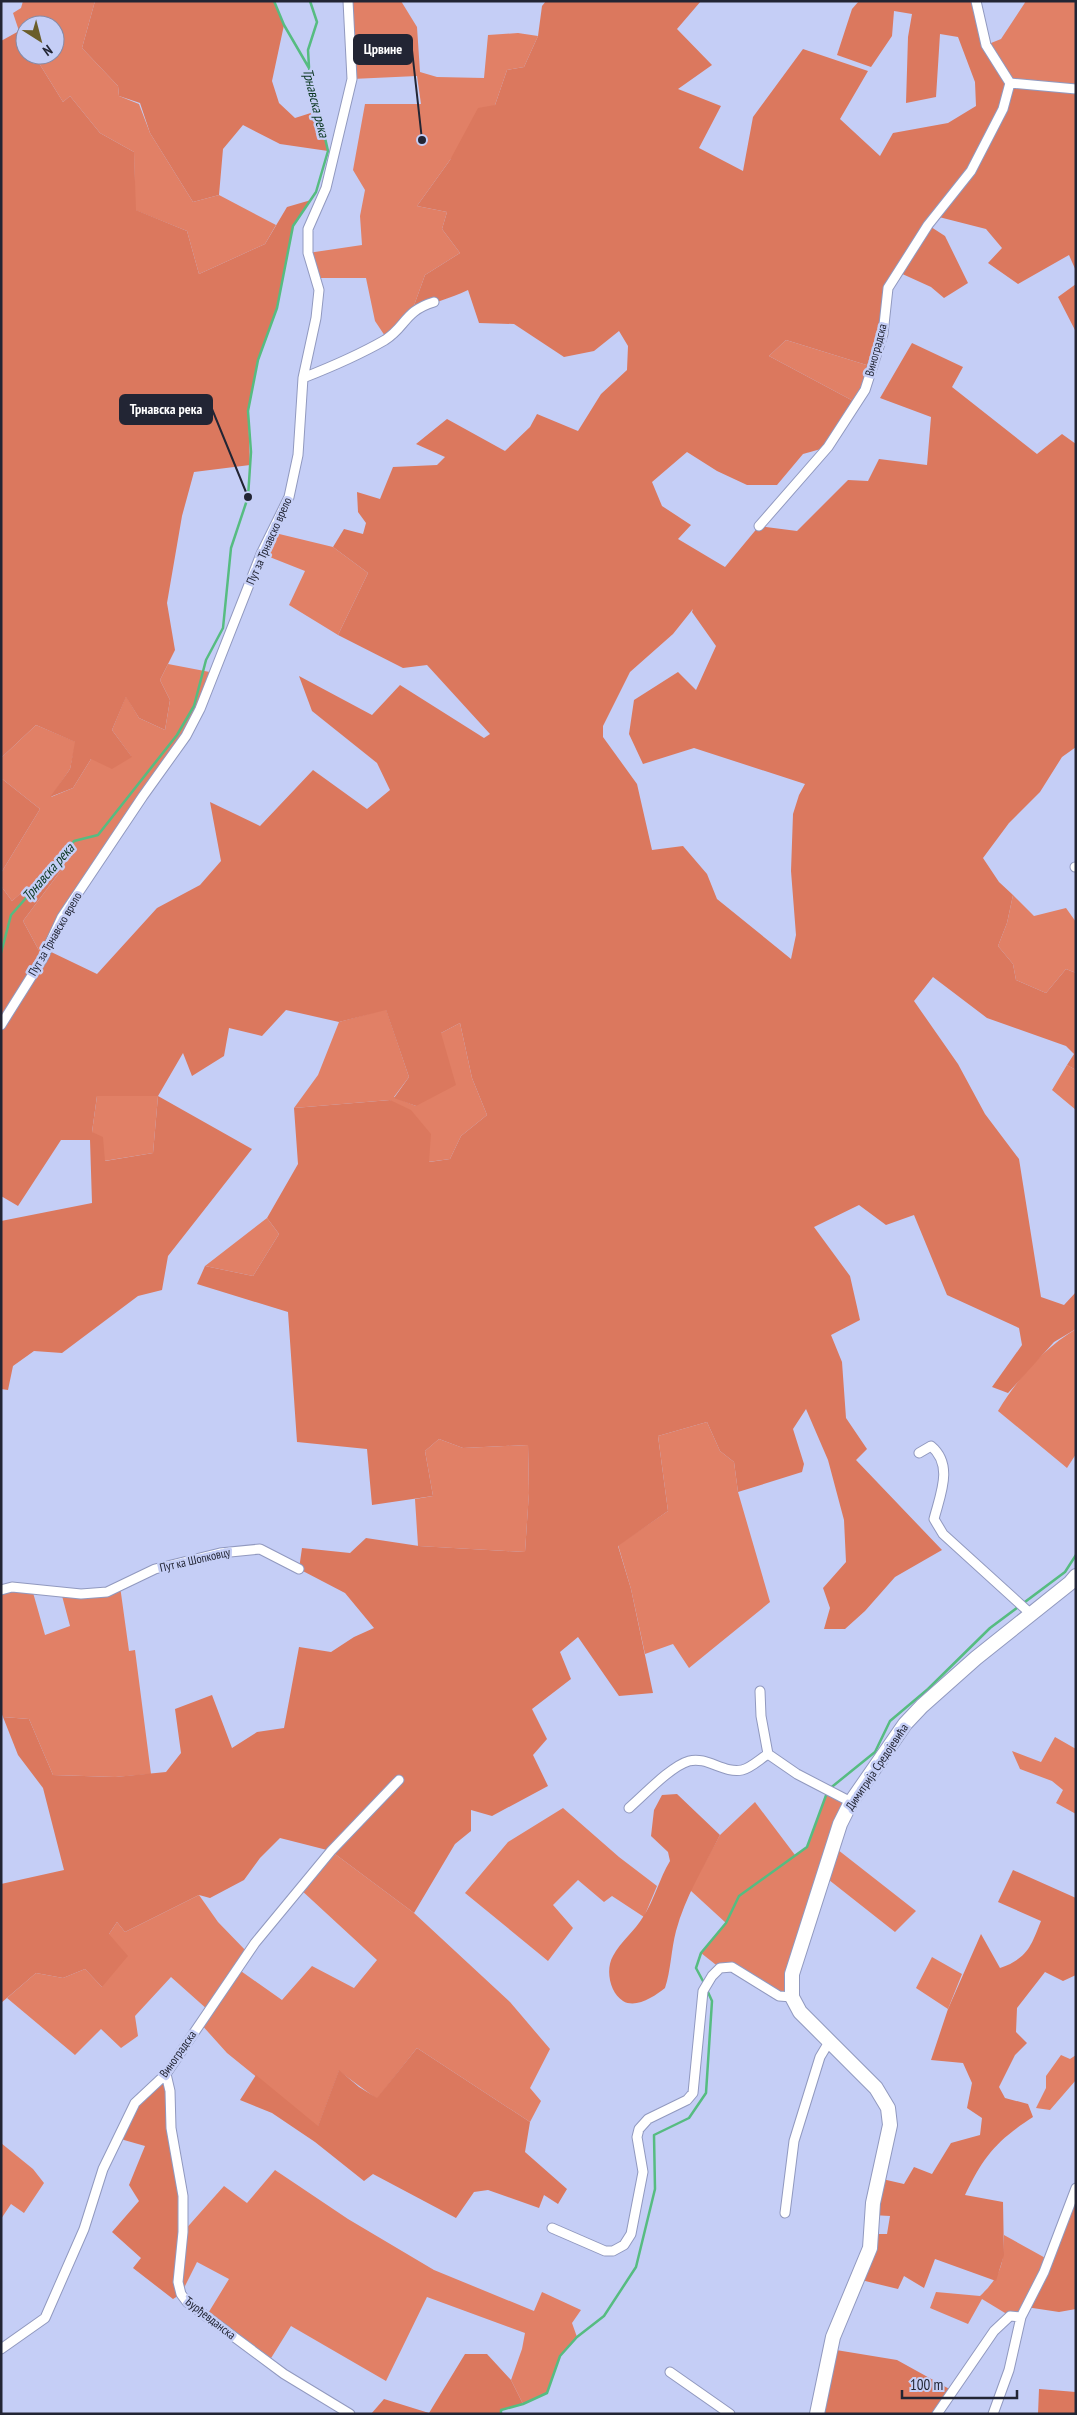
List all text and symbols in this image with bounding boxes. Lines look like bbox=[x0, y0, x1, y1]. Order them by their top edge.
north arrow bbox=[15, 15, 65, 65]
callout: Црвине bbox=[354, 35, 412, 64]
text: Црвине bbox=[364, 40, 402, 58]
text: N bbox=[39, 41, 56, 60]
water label: Трнавска река bbox=[299, 67, 334, 141]
street label: Виноградска bbox=[861, 322, 890, 378]
callout: Трнавска река bbox=[120, 395, 212, 424]
text: Трнавска река bbox=[130, 400, 202, 418]
street label: Пут за Трнавско врело bbox=[243, 495, 295, 587]
water label: Трнавска река bbox=[18, 839, 79, 904]
street label: Пут за Трнавско врело bbox=[25, 889, 85, 978]
street label: Пут ка Шопковцу bbox=[158, 1544, 232, 1575]
street label: Димитрија Средојевића bbox=[842, 1720, 911, 1813]
street label: Виноградска bbox=[156, 2027, 199, 2080]
street label: Ђурђевданска bbox=[182, 2293, 239, 2342]
scale bar bbox=[902, 2368, 1017, 2400]
text: 100 m bbox=[910, 2375, 943, 2394]

